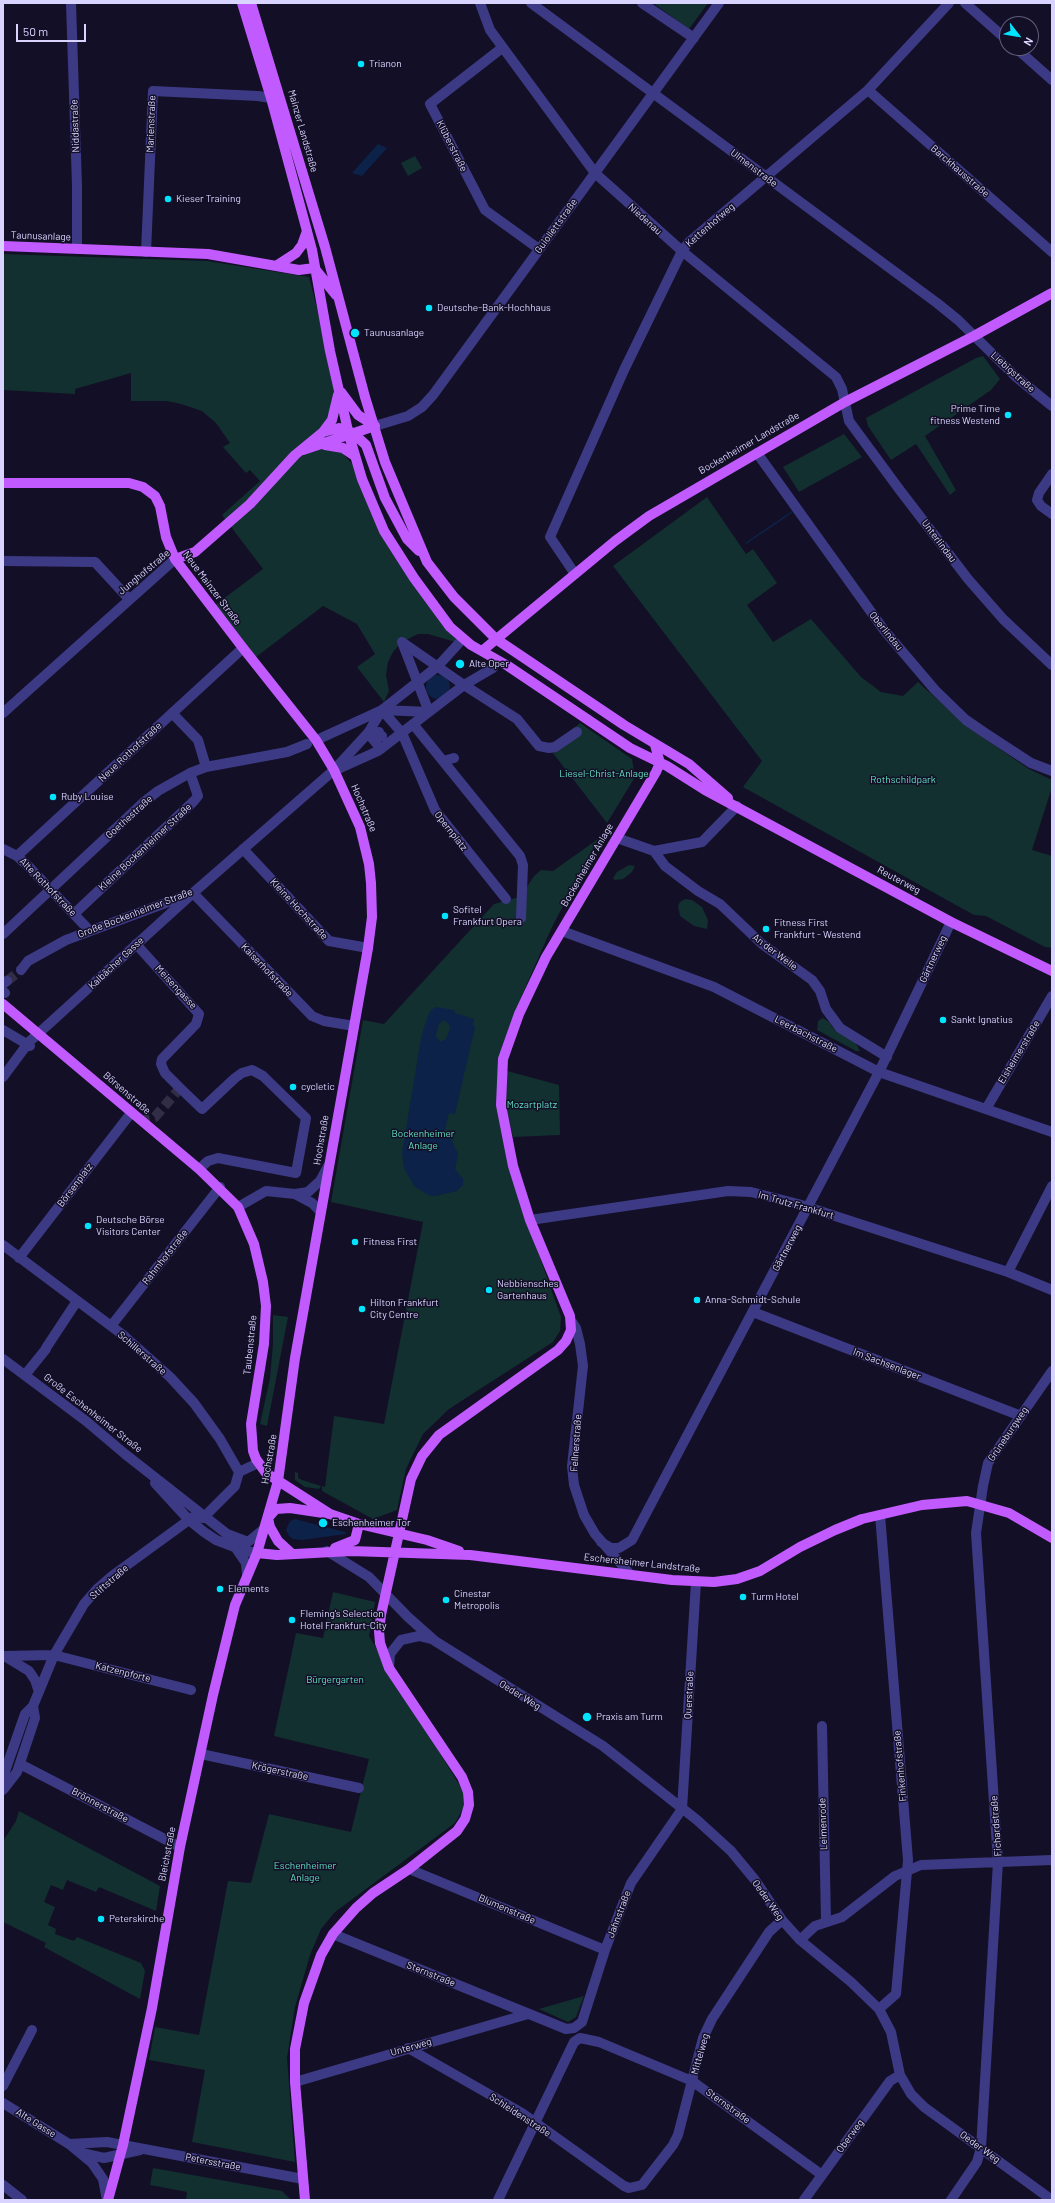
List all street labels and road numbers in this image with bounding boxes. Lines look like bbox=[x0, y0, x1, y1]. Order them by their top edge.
street label: Mainzer Landstraße bbox=[285, 88, 321, 174]
street label: Marienstraße bbox=[144, 95, 158, 153]
street label: Niddastraße bbox=[68, 99, 82, 153]
street label: Klüberstraße bbox=[434, 118, 470, 174]
street label: Barckhausstraße bbox=[928, 142, 992, 200]
street label: Ulmenstraße bbox=[728, 146, 780, 190]
street label: Guiollettstraße bbox=[532, 196, 580, 256]
street label: Kettenhofweg bbox=[683, 200, 737, 250]
street label: Niedenau bbox=[626, 201, 664, 237]
street label: Taunusanlage bbox=[11, 229, 71, 243]
street label: Liebigstraße bbox=[989, 349, 1037, 395]
street label: Bockenheimer Landstraße bbox=[696, 409, 802, 477]
street label: Unterlindau bbox=[919, 517, 959, 565]
street label: Junghofstraße bbox=[116, 547, 172, 597]
street label: Neue Mainzer Straße bbox=[180, 549, 244, 627]
street label: Oberlindau bbox=[867, 609, 905, 653]
street label: Neue Rothofstraße bbox=[96, 720, 164, 784]
street label: Hochstraße bbox=[349, 782, 379, 834]
street label: Goethestraße bbox=[103, 793, 155, 841]
street label: Kleine Bockenheimer Straße bbox=[96, 801, 194, 893]
street label: Opernplatz bbox=[432, 809, 470, 853]
street label: Bockenheimer Anlage bbox=[558, 821, 616, 909]
street label: Alte Rothofstraße bbox=[17, 855, 79, 919]
street label: Reuterweg bbox=[875, 864, 923, 896]
street label: Kleine Hochstraße bbox=[267, 876, 331, 942]
street label: Große Bockenheimer Straße bbox=[76, 886, 194, 940]
street label: An der Welle bbox=[750, 931, 800, 973]
street label: Gärtnerweg bbox=[917, 933, 949, 985]
street label: Kalbächer Gasse bbox=[86, 934, 146, 992]
street label: Kaiserhofstraße bbox=[238, 941, 296, 999]
street label: Meisengasse bbox=[153, 962, 199, 1012]
street label: Leerbachstraße bbox=[772, 1013, 840, 1055]
street label: Elsheimerstraße bbox=[995, 1018, 1043, 1086]
street label: Börsenstraße bbox=[101, 1069, 153, 1117]
street label: Hochstraße bbox=[311, 1114, 331, 1166]
street label: Börsenplatz bbox=[55, 1161, 95, 1209]
street label: Im Trutz Frankfurt bbox=[757, 1188, 835, 1222]
street label: Gärtnerweg bbox=[770, 1223, 804, 1273]
street label: Rahmhofstraße bbox=[140, 1227, 190, 1287]
street label: Taubenstraße bbox=[241, 1314, 259, 1376]
street label: Schillerstraße bbox=[115, 1329, 169, 1377]
street label: Im Sachsenlager bbox=[851, 1346, 923, 1382]
street label: Große Eschenheimer Straße bbox=[41, 1371, 145, 1455]
street label: Grüneburgweg bbox=[985, 1404, 1031, 1464]
street label: Fellnerstraße bbox=[568, 1414, 584, 1472]
street label: Hochstraße bbox=[259, 1433, 279, 1485]
street label: Eschersheimer Landstraße bbox=[583, 1551, 701, 1575]
street label: Stiftstraße bbox=[87, 1562, 131, 1602]
street label: Katzenpforte bbox=[94, 1659, 152, 1685]
street label: Querstraße bbox=[682, 1671, 696, 1719]
street label: Oeder Weg bbox=[497, 1677, 543, 1713]
street label: Finkenhofstraße bbox=[891, 1730, 909, 1802]
street label: Krögerstraße bbox=[251, 1759, 309, 1783]
street label: Brönnerstraße bbox=[69, 1785, 131, 1825]
street label: Fichardstraße bbox=[988, 1795, 1004, 1857]
street label: Leimenrode bbox=[816, 1798, 830, 1850]
street label: Bleichstraße bbox=[156, 1826, 178, 1882]
street label: Oeder Weg bbox=[750, 1877, 786, 1923]
street label: Jahnstraße bbox=[604, 1889, 634, 1939]
street label: Blumenstraße bbox=[477, 1892, 537, 1926]
street label: Sternstraße bbox=[405, 1959, 457, 1989]
street label: Mittelweg bbox=[688, 2032, 712, 2076]
street label: Unterweg bbox=[389, 2035, 433, 2059]
street label: Sternstraße bbox=[704, 2086, 752, 2126]
street label: Schleidenstraße bbox=[487, 2091, 553, 2139]
street label: Alte Gasse bbox=[14, 2106, 58, 2140]
street label: Oberweg bbox=[834, 2117, 866, 2155]
street label: Oeder Weg bbox=[957, 2128, 1003, 2166]
street label: Petersstraße bbox=[184, 2151, 242, 2173]

